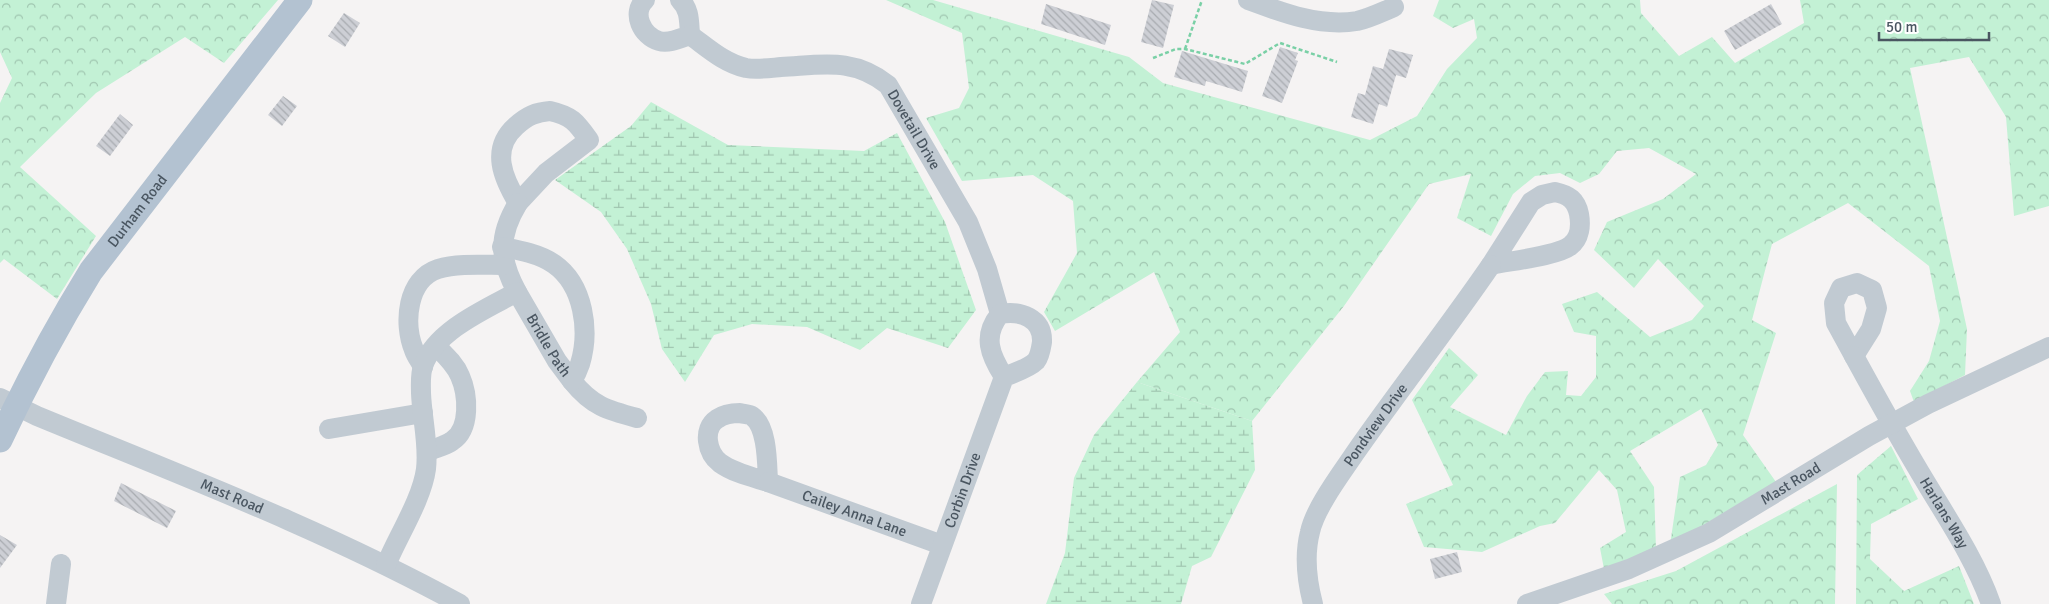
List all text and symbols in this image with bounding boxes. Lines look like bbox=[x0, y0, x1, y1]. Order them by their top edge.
scale bar bbox=[1879, 10, 1989, 42]
text: 50 m bbox=[1886, 18, 1917, 36]
street label: Dovetail Drive bbox=[884, 86, 944, 173]
street label: Durham Road bbox=[104, 171, 171, 251]
street label: Bridle Path bbox=[523, 310, 575, 380]
street label: Pondview Drive bbox=[1340, 380, 1411, 470]
street label: Corbin Drive bbox=[940, 450, 985, 531]
street label: Mast Road bbox=[1757, 458, 1824, 509]
street label: Harlans Way bbox=[1916, 474, 1972, 552]
street label: Mast Road bbox=[198, 475, 266, 518]
street label: Cailey Anna Lane bbox=[800, 486, 909, 541]

